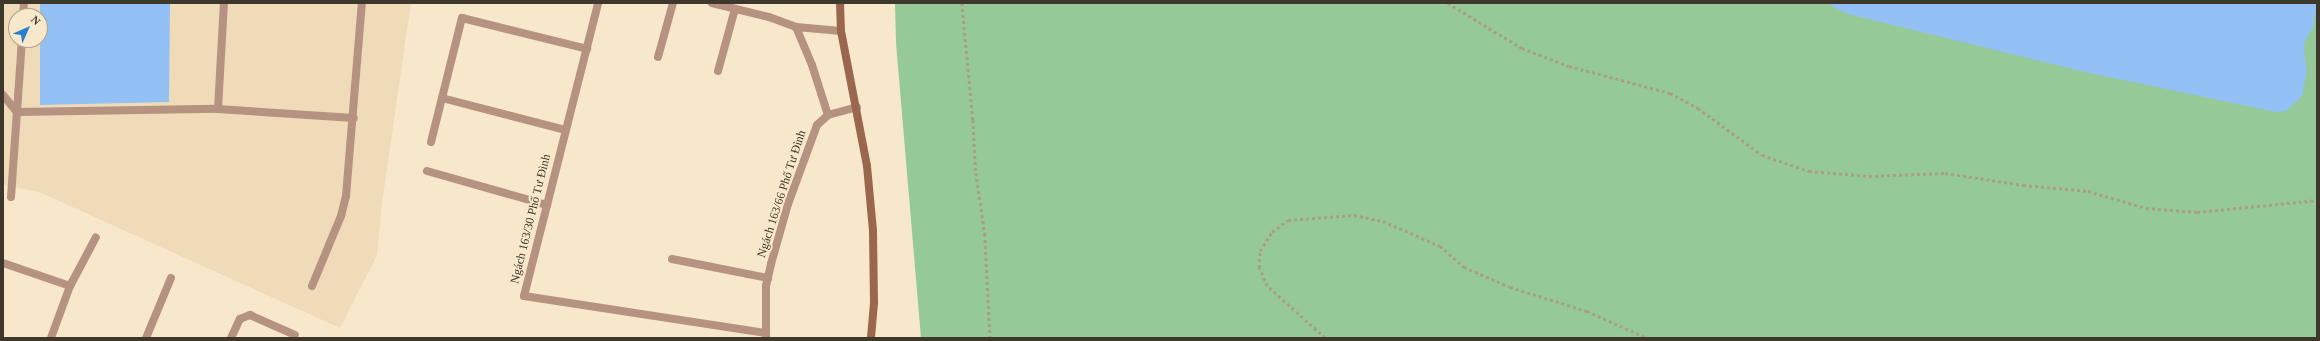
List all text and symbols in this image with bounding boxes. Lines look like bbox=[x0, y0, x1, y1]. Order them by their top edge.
north arrow bbox=[8, 8, 48, 48]
text: N bbox=[29, 13, 43, 27]
street label: Ngách 163/66 Phố Tư Đình bbox=[755, 128, 809, 260]
street label: Ngách 163/30 Phố Tư Đình bbox=[508, 153, 554, 285]

